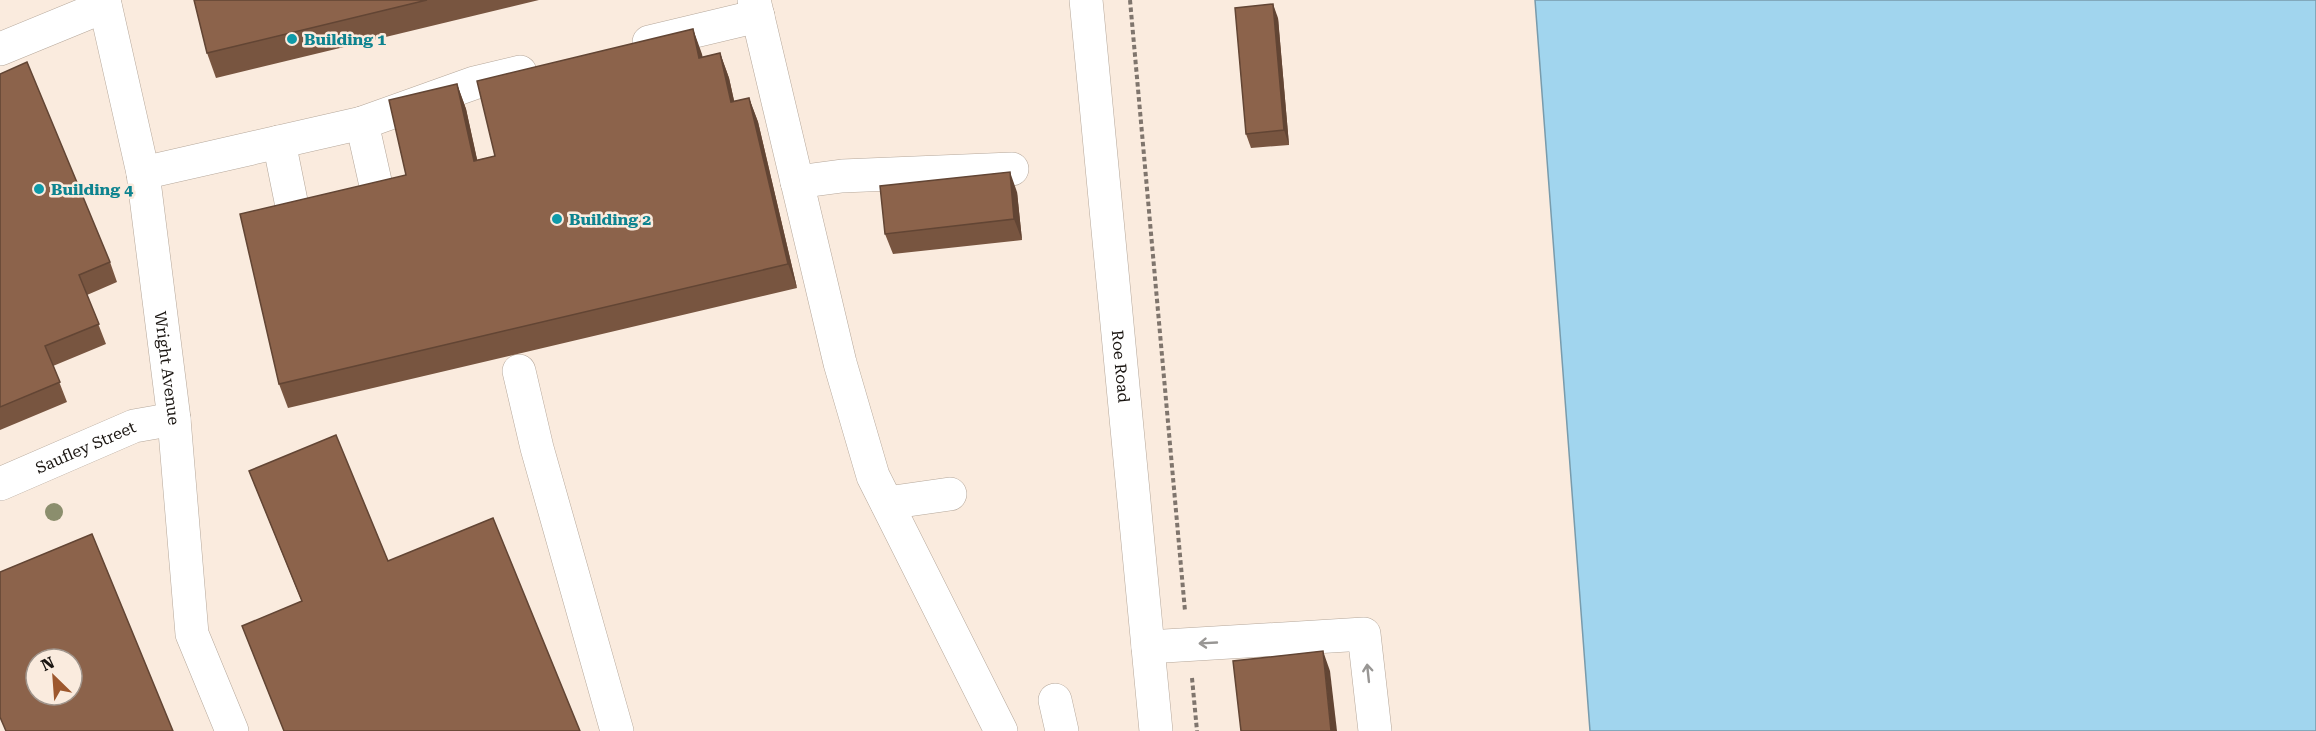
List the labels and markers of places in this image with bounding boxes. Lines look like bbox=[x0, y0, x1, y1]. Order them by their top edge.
place label: Building 1 bbox=[304, 30, 386, 49]
marker: Building 1 bbox=[285, 32, 299, 46]
place label: Building 4 bbox=[51, 180, 133, 199]
marker: Building 4 bbox=[32, 182, 46, 196]
place label: Building 2 bbox=[569, 210, 651, 229]
marker: Building 2 bbox=[550, 212, 564, 226]

